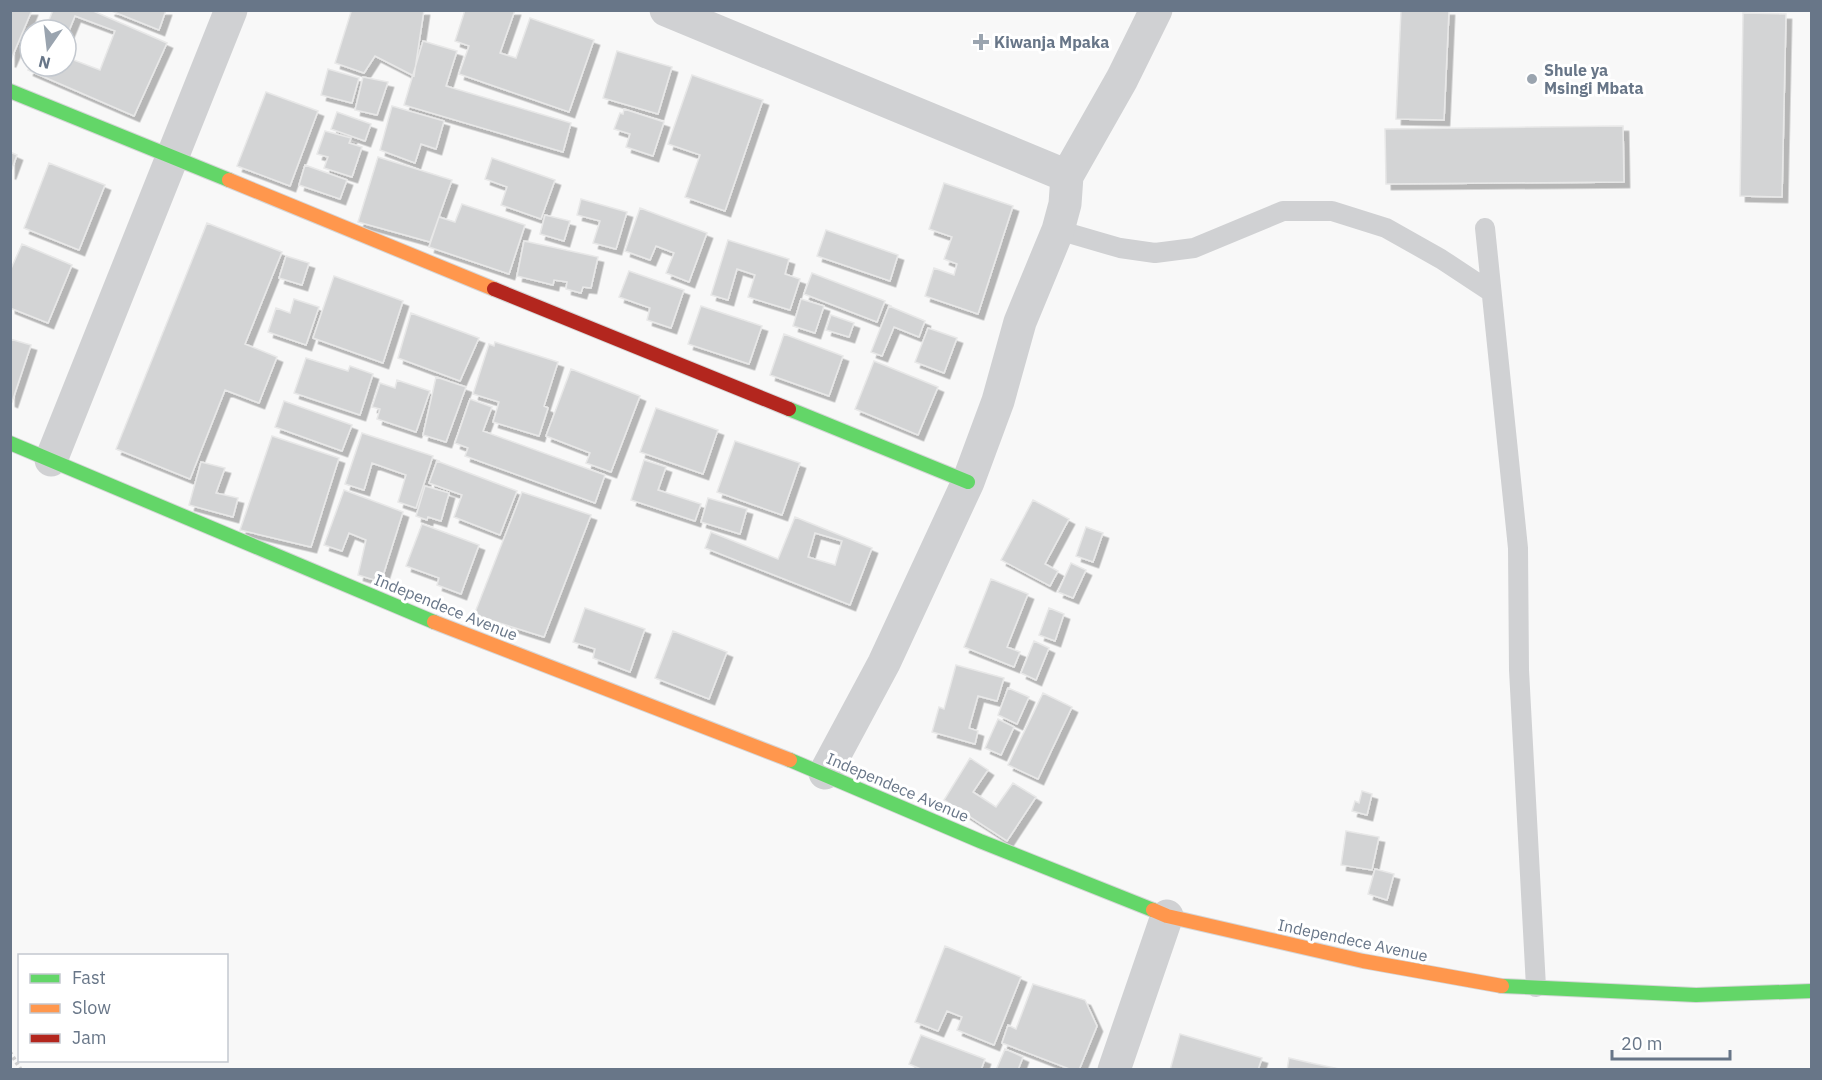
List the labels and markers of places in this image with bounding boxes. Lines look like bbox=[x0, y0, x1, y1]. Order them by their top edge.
place label: Kiwanja Mpaka bbox=[994, 32, 1109, 52]
marker: Kiwanja Mpaka bbox=[972, 33, 990, 51]
place label: Shule ya Msingi Mbata bbox=[1544, 60, 1644, 98]
marker: Shule ya Msingi Mbata bbox=[1525, 72, 1539, 86]

